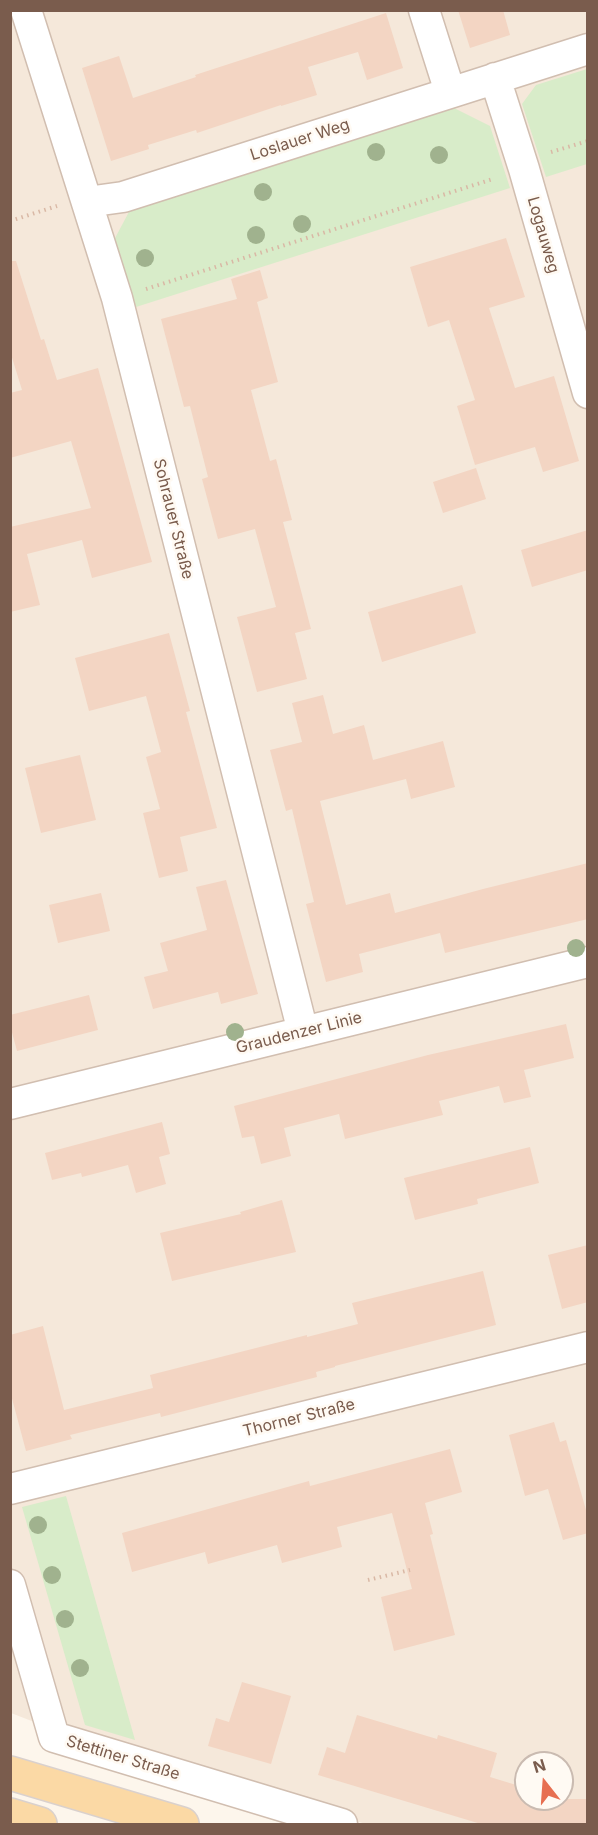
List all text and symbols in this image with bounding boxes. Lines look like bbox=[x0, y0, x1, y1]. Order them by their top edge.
street label: Loslauer Weg bbox=[248, 115, 352, 165]
street label: Logauweg bbox=[523, 194, 563, 276]
street label: Sohrauer Straße bbox=[149, 457, 197, 581]
street label: Graudenzer Linie bbox=[234, 1008, 364, 1058]
street label: Thorner Straße bbox=[241, 1395, 357, 1441]
street label: Stettiner Straße bbox=[64, 1732, 182, 1784]
north arrow bbox=[514, 1751, 574, 1811]
text: N bbox=[531, 1754, 548, 1777]

